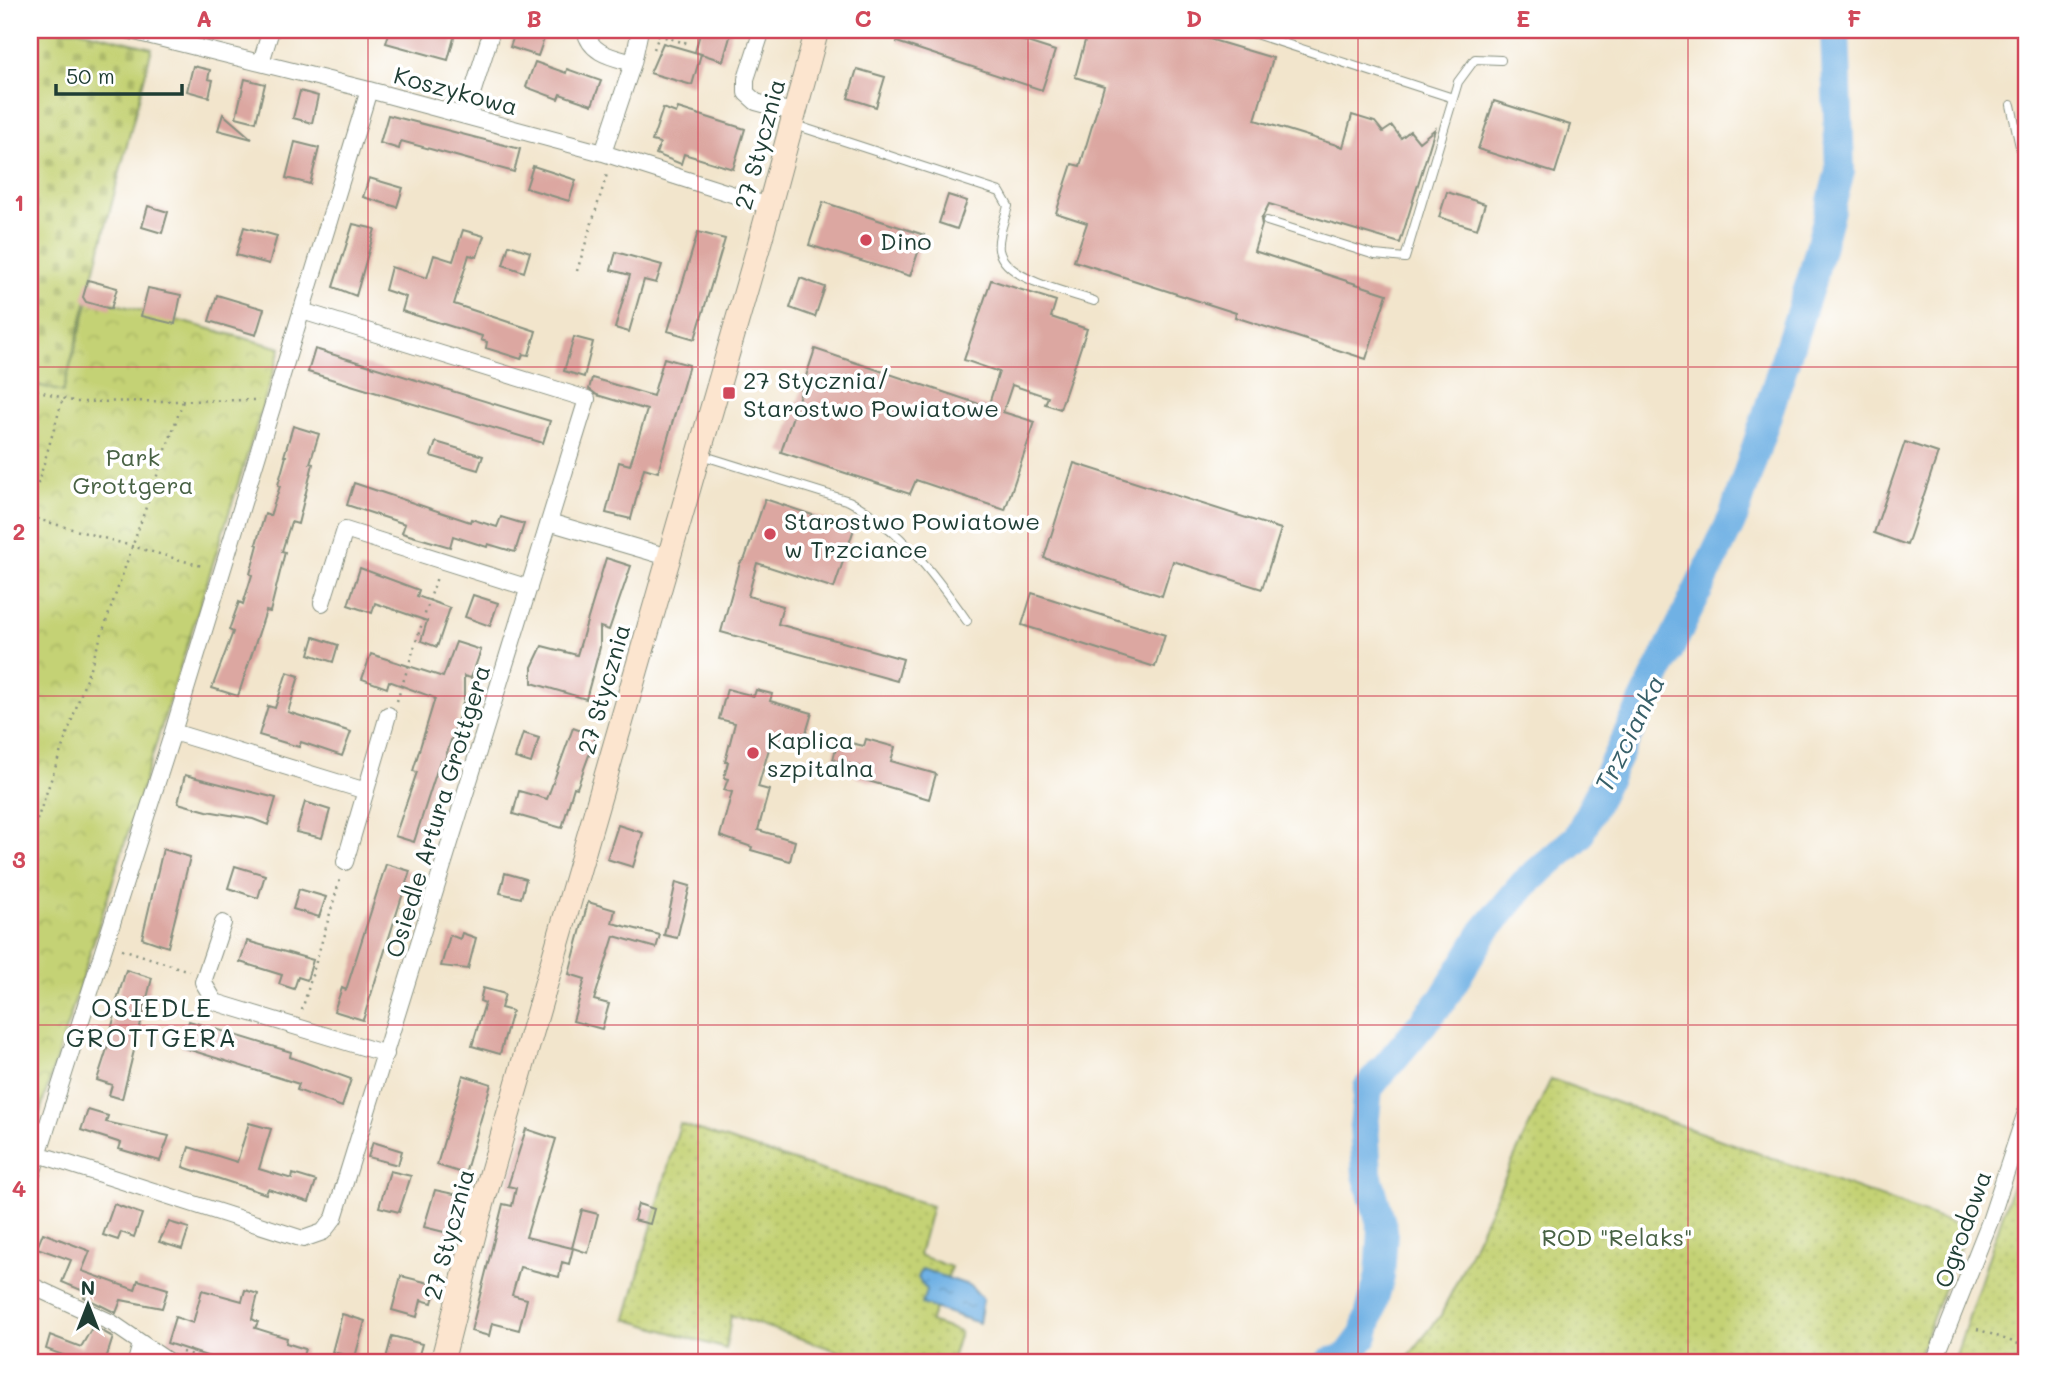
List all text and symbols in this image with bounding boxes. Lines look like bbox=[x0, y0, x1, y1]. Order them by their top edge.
text: A bbox=[196, 3, 212, 33]
text: B bbox=[526, 3, 542, 33]
text: C bbox=[854, 3, 872, 33]
text: D bbox=[1186, 3, 1202, 33]
text: E bbox=[1516, 3, 1530, 33]
text: F bbox=[1847, 3, 1861, 33]
scale bar bbox=[56, 52, 182, 96]
street label: Koszykowa bbox=[391, 59, 521, 121]
text: 50 m bbox=[66, 62, 115, 89]
street label: 27 Stycznia bbox=[727, 75, 791, 213]
text: 1 bbox=[14, 187, 24, 217]
place label: Dino bbox=[880, 225, 931, 256]
marker: Dino bbox=[858, 232, 874, 248]
place label: 27 Stycznia/ Starostwo Powiatowe bbox=[743, 364, 999, 423]
marker: 27 Stycznia/ Starostwo Powiatowe bbox=[721, 385, 737, 401]
park label: Park Grottgera bbox=[73, 441, 193, 500]
place label: Starostwo Powiatowe w Trzciance bbox=[784, 505, 1040, 564]
text: 2 bbox=[13, 516, 25, 546]
marker: Starostwo Powiatowe w Trzciance bbox=[762, 526, 778, 542]
street label: 27 Stycznia bbox=[570, 620, 636, 758]
street label: Osiedle Artura Grottgera bbox=[378, 661, 496, 961]
water label: Trzcianka bbox=[1586, 669, 1672, 797]
place label: Kaplica szpitalna bbox=[767, 724, 874, 783]
marker: Kaplica szpitalna bbox=[745, 745, 761, 761]
text: 3 bbox=[12, 844, 26, 874]
district label: OSIEDLE GROTTGERA bbox=[66, 990, 238, 1054]
street label: 27 Stycznia bbox=[416, 1165, 480, 1303]
street label: Ogrodowa bbox=[1927, 1166, 1997, 1292]
text: 4 bbox=[12, 1173, 26, 1203]
park label: ROD "Relaks" bbox=[1541, 1221, 1693, 1252]
north arrow bbox=[52, 1270, 122, 1340]
text: N bbox=[81, 1275, 95, 1300]

